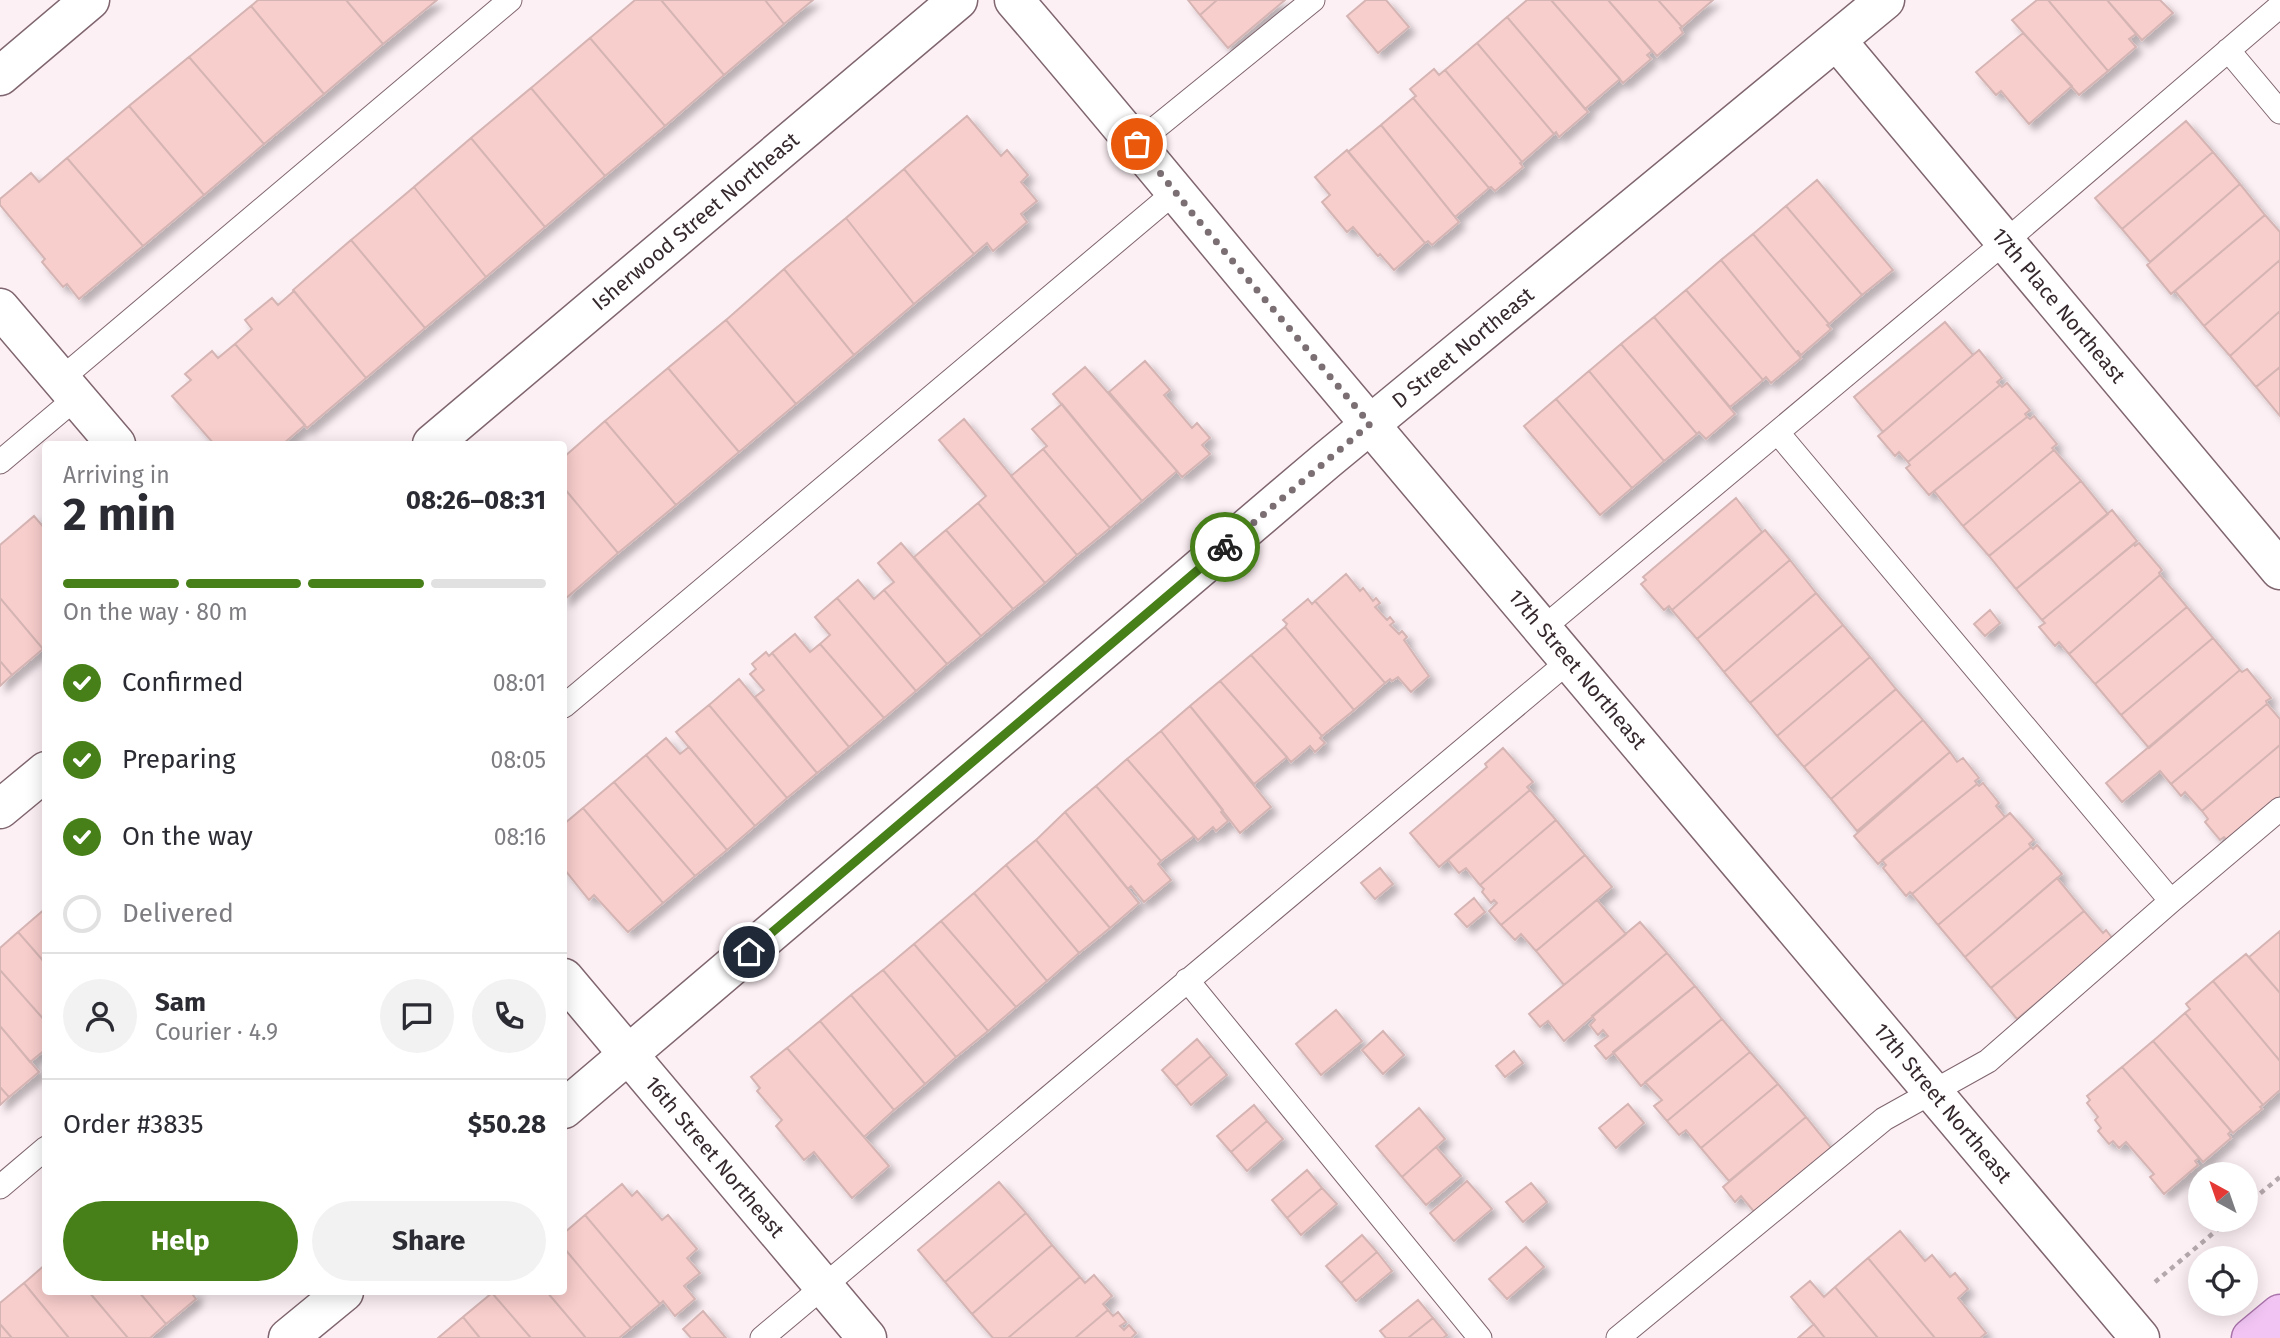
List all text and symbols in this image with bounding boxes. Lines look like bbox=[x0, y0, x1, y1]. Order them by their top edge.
pin bbox=[1107, 114, 1167, 174]
icon: bag bbox=[1118, 125, 1156, 163]
street label: Isherwood Street Northeast bbox=[587, 127, 805, 316]
street label: 17th Place Northeast bbox=[1986, 223, 2131, 389]
street label: D Street Northeast bbox=[1387, 282, 1540, 414]
text: Arriving in bbox=[63, 461, 170, 489]
text: 08:26–08:31 bbox=[406, 485, 546, 516]
text: 2 min bbox=[63, 487, 176, 542]
courier bbox=[1190, 512, 1260, 582]
icon: bike bbox=[1206, 528, 1244, 566]
street label: 17th Street Northeast bbox=[1503, 584, 1652, 755]
text: On the way · 80 m bbox=[63, 598, 248, 626]
icon: check bbox=[63, 664, 101, 702]
text: Confirmed bbox=[122, 667, 243, 698]
text: 08:01 bbox=[493, 669, 546, 697]
icon: check bbox=[63, 741, 101, 779]
text: Preparing bbox=[122, 744, 235, 775]
text: 08:05 bbox=[491, 746, 546, 774]
icon: check bbox=[63, 818, 101, 856]
text: On the way bbox=[122, 821, 253, 852]
text: 08:16 bbox=[494, 823, 546, 851]
text: Delivered bbox=[122, 898, 234, 929]
pin bbox=[719, 922, 779, 982]
icon: home bbox=[730, 933, 768, 971]
button: person bbox=[63, 979, 137, 1053]
button: chat bbox=[380, 979, 454, 1053]
button: phone bbox=[472, 979, 546, 1053]
text: Sam bbox=[155, 987, 206, 1018]
text: Courier · 4.9 bbox=[155, 1018, 278, 1046]
street label: 17th Street Northeast bbox=[1868, 1018, 2017, 1189]
street label: 16th Street Northeast bbox=[639, 1071, 790, 1243]
text: Order #3835 bbox=[63, 1109, 203, 1140]
text: $50.28 bbox=[468, 1109, 546, 1140]
north arrow bbox=[2188, 1162, 2258, 1232]
map controls bbox=[2188, 1162, 2258, 1316]
button: Help bbox=[63, 1201, 298, 1281]
button: Share bbox=[312, 1201, 546, 1281]
button: locate bbox=[2188, 1246, 2258, 1316]

